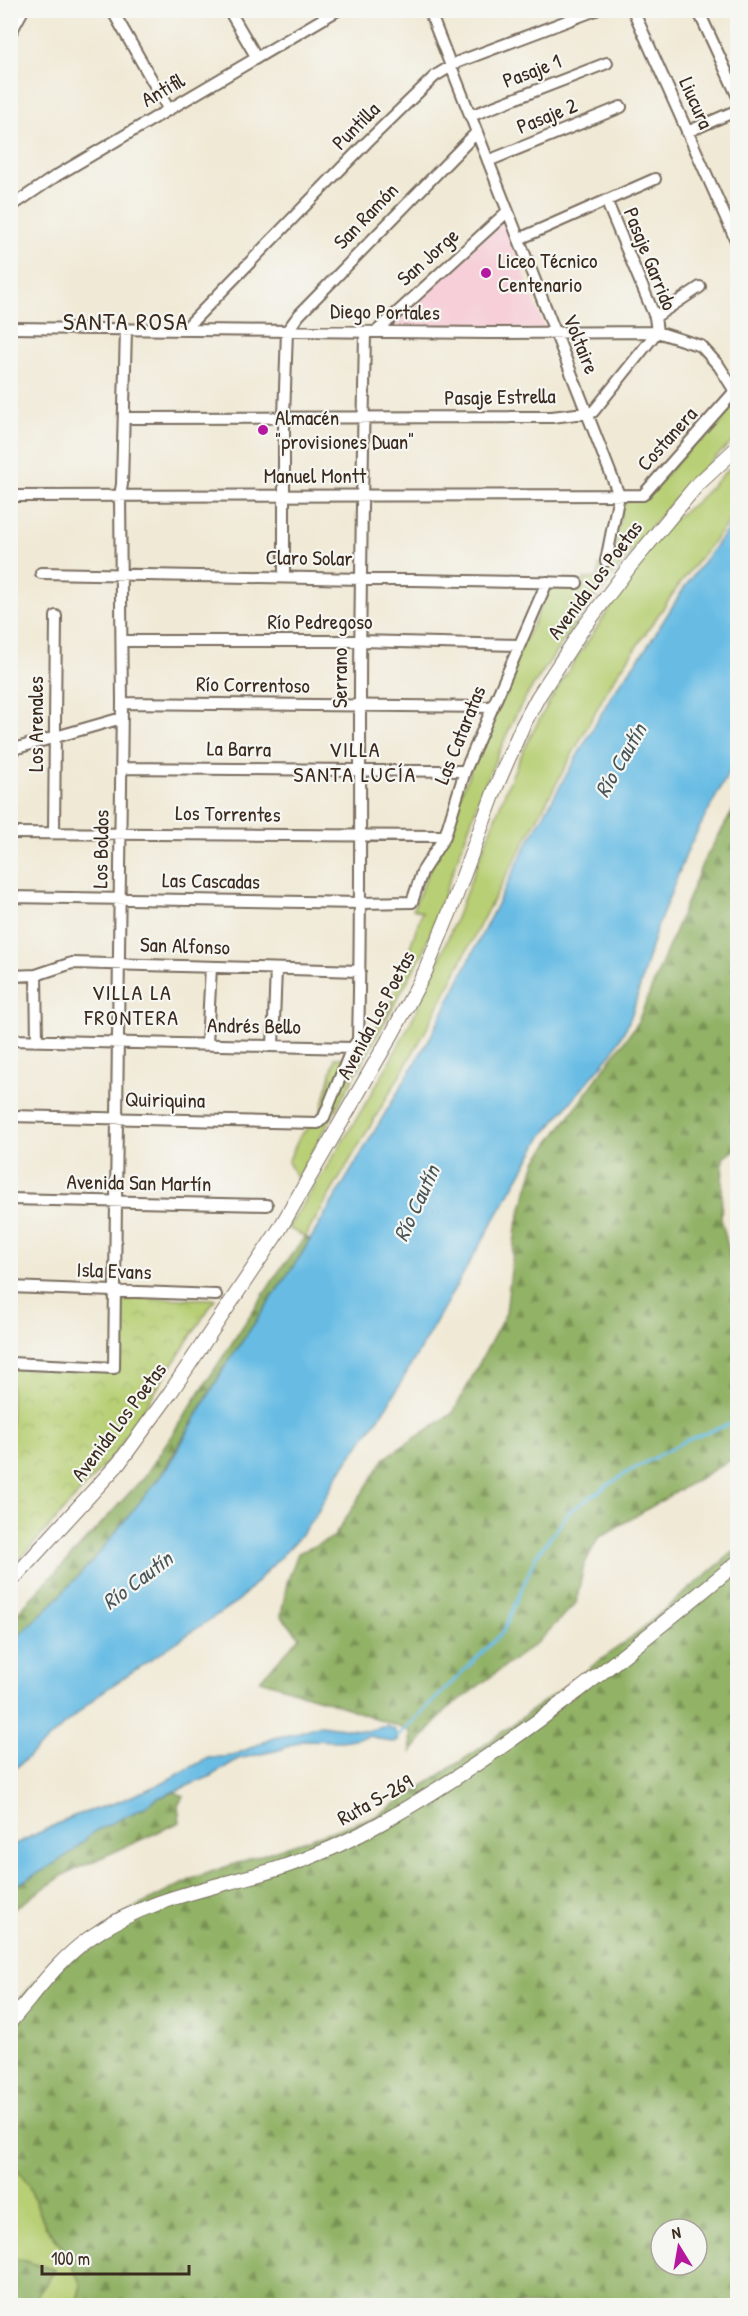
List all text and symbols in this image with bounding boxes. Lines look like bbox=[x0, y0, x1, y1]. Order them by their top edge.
street label: Pasaje 1 bbox=[498, 46, 565, 95]
street label: Antifil bbox=[136, 65, 190, 114]
street label: Liucura bbox=[672, 72, 721, 133]
street label: Pasaje 2 bbox=[512, 90, 581, 141]
street label: Puntilla bbox=[325, 95, 386, 156]
street label: San Ramón bbox=[327, 176, 405, 255]
street label: Pasaje Garrido bbox=[617, 203, 684, 315]
street label: San Jorge bbox=[390, 221, 465, 292]
place label: Liceo Técnico Centenario bbox=[498, 246, 597, 299]
marker: Liceo Técnico Centenario bbox=[479, 266, 493, 280]
street label: Diego Portales bbox=[330, 296, 440, 327]
district label: SANTA ROSA bbox=[63, 305, 189, 337]
street label: Voltaire bbox=[556, 309, 607, 378]
street label: Pasaje Estrella bbox=[444, 381, 556, 412]
street label: Costanera bbox=[630, 400, 703, 477]
place label: Almacén "provisiones Duan" bbox=[275, 403, 414, 456]
marker: Almacén "provisiones Duan" bbox=[256, 423, 270, 437]
street label: Manuel Montt bbox=[264, 461, 367, 490]
street label: Avenida Los Poetas bbox=[540, 514, 649, 645]
street label: Claro Solar bbox=[265, 542, 353, 573]
street label: Río Pedregoso bbox=[268, 607, 372, 636]
street label: Serrano bbox=[325, 648, 354, 708]
street label: Río Correntoso bbox=[196, 669, 310, 700]
street label: Los Arenales bbox=[21, 676, 50, 772]
street label: Las Cataratas bbox=[427, 681, 492, 788]
water label: Río Cautín bbox=[587, 716, 654, 802]
street label: La Barra bbox=[207, 733, 271, 764]
district label: VILLA SANTA LUCÍA bbox=[293, 734, 417, 789]
street label: Los Torrentes bbox=[175, 798, 281, 829]
street label: Los Boldos bbox=[85, 809, 116, 889]
street label: Las Cascadas bbox=[162, 865, 260, 896]
street label: San Alfonso bbox=[139, 929, 231, 962]
street label: Avenida Los Poetas bbox=[329, 945, 422, 1084]
district label: VILLA LA FRONTERA bbox=[84, 977, 179, 1032]
street label: Andrés Bello bbox=[207, 1010, 301, 1041]
street label: Quiriquina bbox=[125, 1084, 205, 1115]
water label: Río Cautín bbox=[385, 1158, 448, 1246]
street label: Avenida San Martín bbox=[66, 1167, 212, 1198]
street label: Isla Evans bbox=[76, 1255, 152, 1286]
street label: Avenida Los Poetas bbox=[64, 1356, 173, 1487]
water label: Río Cautín bbox=[96, 1542, 180, 1616]
street label: Ruta S-269 bbox=[332, 1767, 418, 1832]
north arrow bbox=[649, 2217, 709, 2277]
text: N bbox=[670, 2221, 683, 2244]
scale bar bbox=[42, 2238, 189, 2276]
text: 100 m bbox=[51, 2246, 90, 2271]

